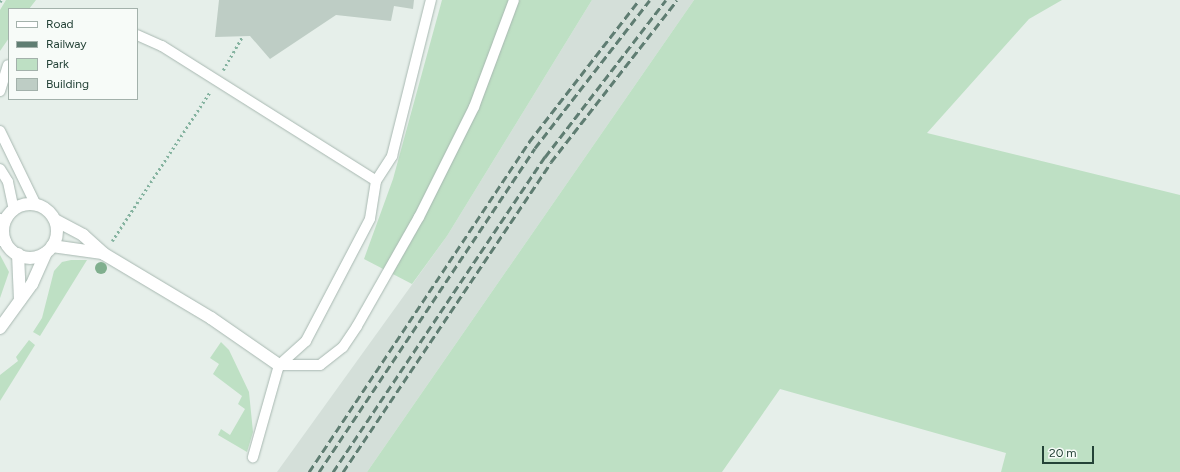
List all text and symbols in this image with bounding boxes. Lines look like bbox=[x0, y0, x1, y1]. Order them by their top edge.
legend bbox=[8, 8, 138, 100]
text: Road bbox=[46, 17, 74, 31]
text: Railway bbox=[46, 37, 87, 51]
text: Park bbox=[46, 57, 69, 71]
text: Building bbox=[46, 77, 89, 91]
scale bar bbox=[1044, 438, 1096, 464]
text: 20 m bbox=[1049, 446, 1077, 460]

